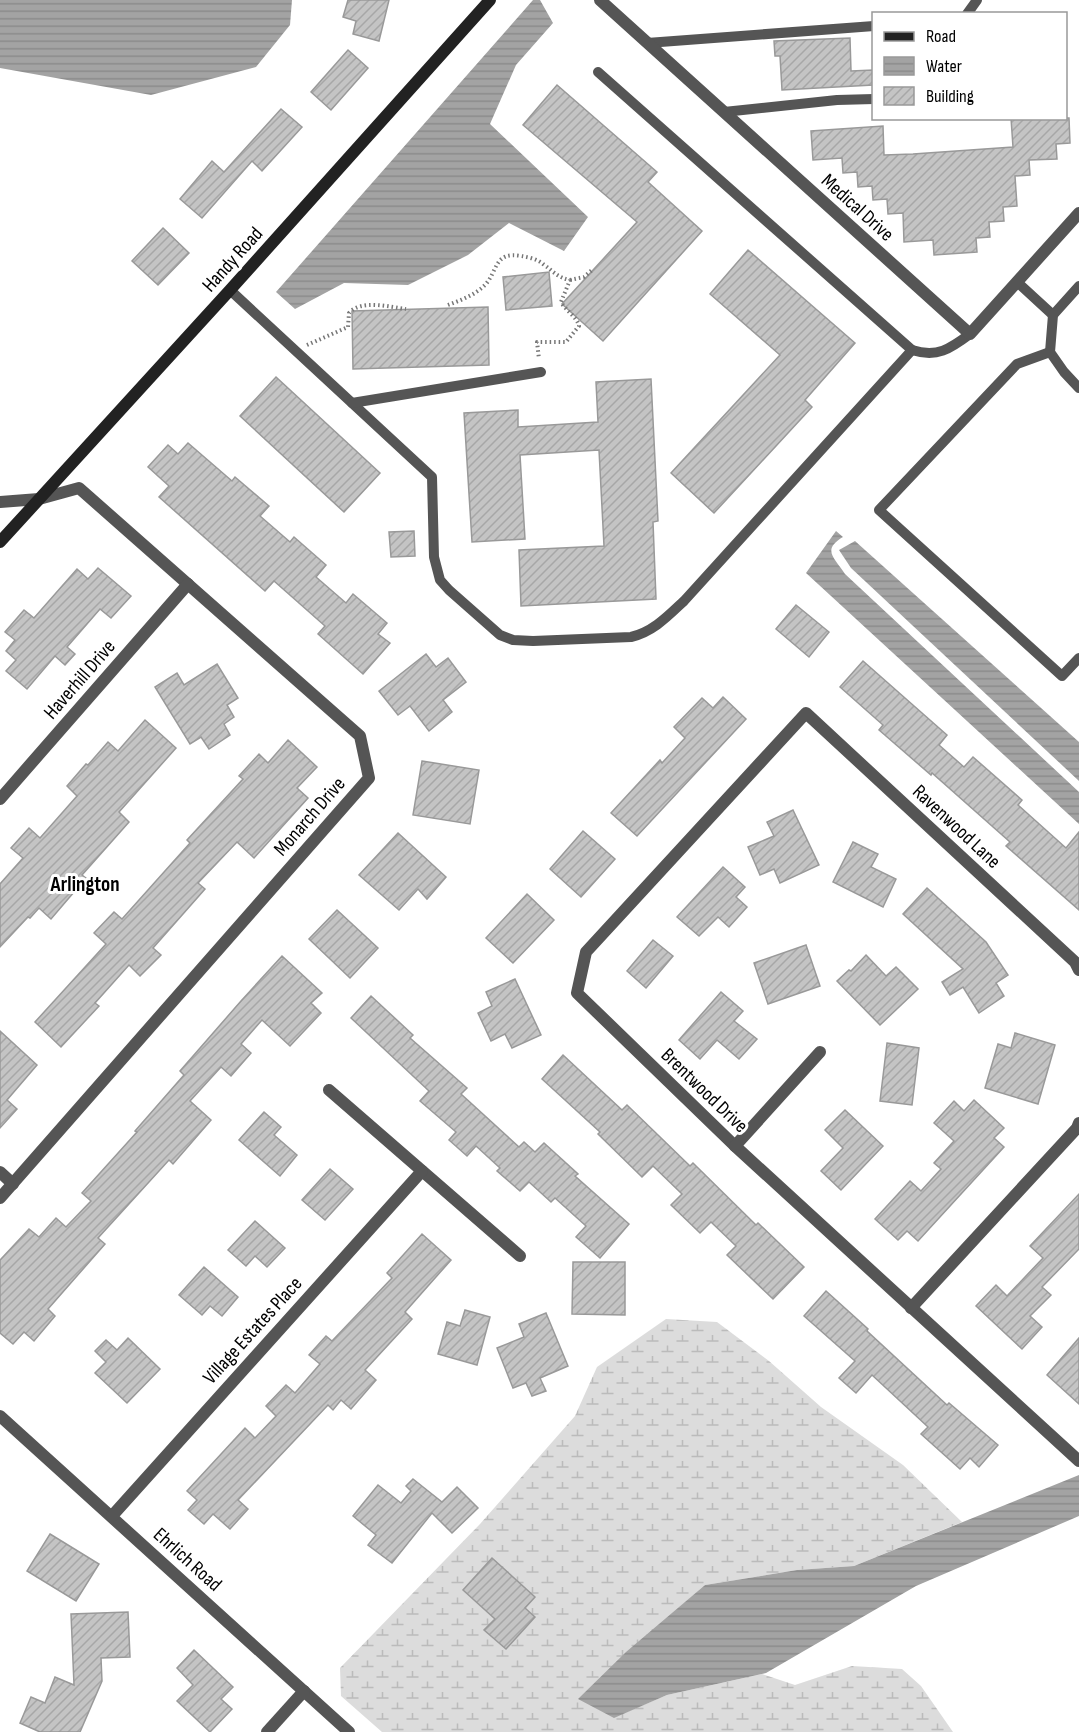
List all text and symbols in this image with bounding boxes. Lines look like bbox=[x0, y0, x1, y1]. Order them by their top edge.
legend bbox=[872, 12, 1067, 120]
text: Road bbox=[926, 26, 956, 47]
text: Water bbox=[926, 56, 962, 77]
text: Building bbox=[926, 86, 974, 107]
street label: Medical Drive bbox=[816, 169, 899, 247]
street label: Handy Road bbox=[197, 222, 268, 297]
street label: Haverhill Drive bbox=[39, 635, 121, 724]
street label: Monarch Drive bbox=[269, 772, 350, 861]
street label: Ravenwood Lane bbox=[907, 780, 1005, 874]
district label: Arlington bbox=[50, 872, 119, 897]
street label: Brentwood Drive bbox=[656, 1043, 753, 1138]
street label: Village Estates Place bbox=[198, 1272, 307, 1389]
street label: Ehrlich Road bbox=[148, 1523, 226, 1597]

